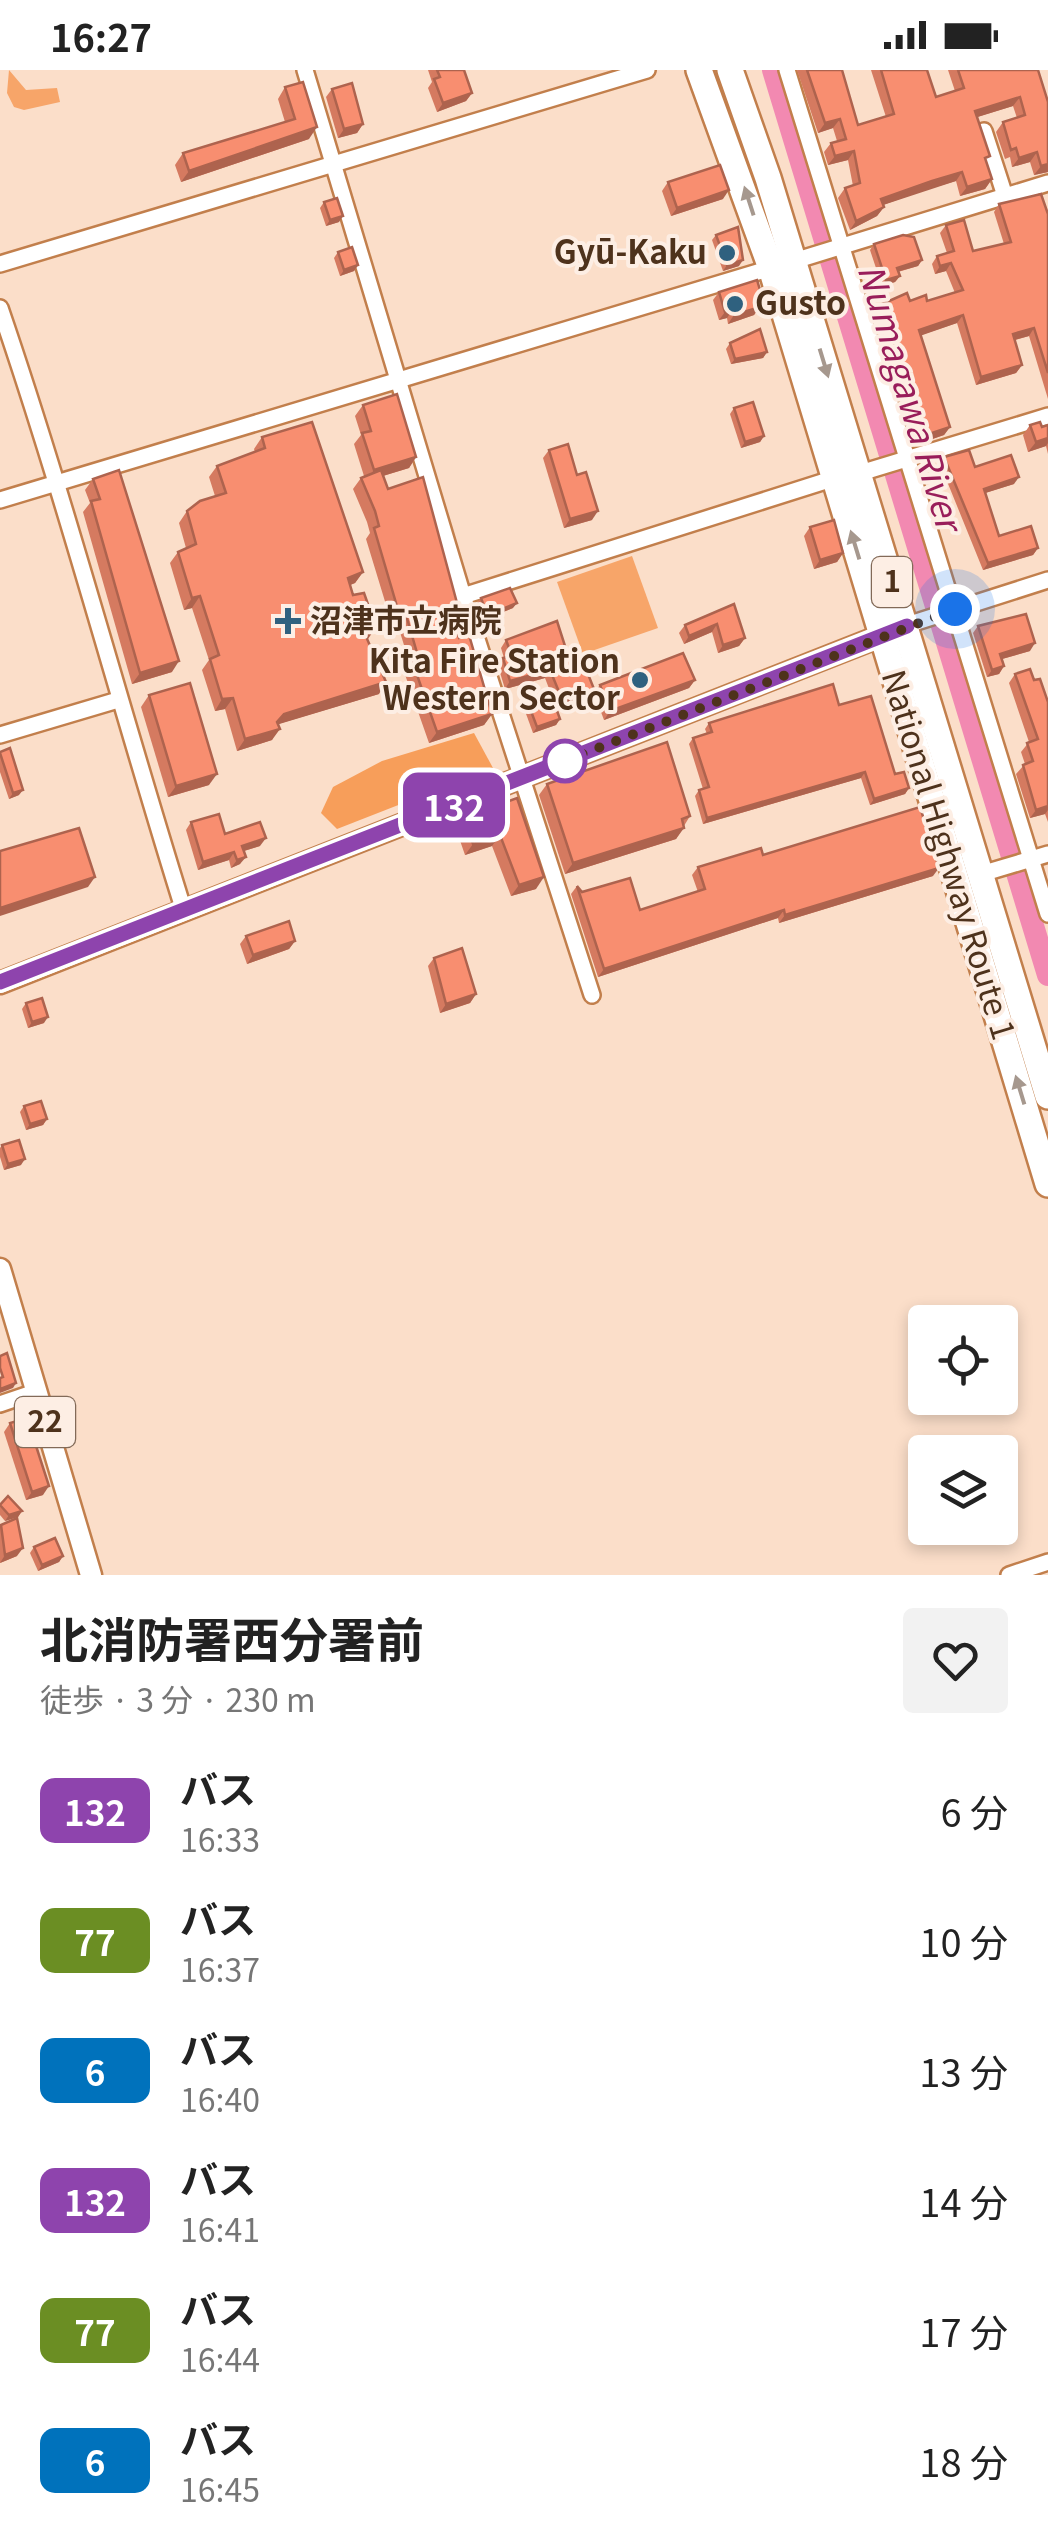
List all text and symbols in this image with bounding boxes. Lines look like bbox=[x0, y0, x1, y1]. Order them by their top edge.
text: 16:27 bbox=[50, 8, 152, 63]
one-way arrow bbox=[740, 185, 755, 215]
place label: Gyū-Kaku bbox=[554, 227, 707, 273]
marker: Gyū-Kaku bbox=[716, 242, 738, 264]
water label: Numagawa River bbox=[848, 257, 979, 540]
place label: Gusto bbox=[755, 278, 846, 324]
marker: Gusto bbox=[724, 293, 746, 315]
one-way arrow bbox=[817, 348, 832, 378]
one-way arrow bbox=[847, 529, 862, 559]
road number: 1 bbox=[872, 557, 912, 607]
your location bbox=[930, 584, 980, 634]
place label: 沼津市立病院 bbox=[310, 595, 502, 641]
marker: 沼津市立病院 bbox=[275, 608, 301, 634]
place label: Kita Fire Station Western Sector bbox=[369, 636, 620, 719]
street label: National Highway Route 1 bbox=[873, 664, 1029, 1045]
marker: Kita Fire Station Western Sector bbox=[629, 669, 651, 691]
unlabelled marker bbox=[544, 740, 586, 782]
line badge: 132 bbox=[396, 772, 512, 838]
text: 132 bbox=[423, 780, 485, 831]
one-way arrow bbox=[1011, 1075, 1026, 1105]
map controls bbox=[908, 1305, 1018, 1545]
button: locate bbox=[908, 1305, 1018, 1415]
road number: 22 bbox=[15, 1397, 75, 1447]
button: layers bbox=[908, 1435, 1018, 1545]
text: 北消防署西分署前 bbox=[40, 1602, 424, 1672]
button: heart bbox=[903, 1608, 1008, 1713]
text: 徒歩 · 3 分 · 230 m bbox=[40, 1675, 316, 1721]
text: バス bbox=[180, 1760, 256, 1815]
text: 6 分 bbox=[940, 1783, 1008, 1838]
text: 132 bbox=[64, 1785, 126, 1836]
text: 16:33 bbox=[180, 1815, 260, 1861]
text: バス bbox=[180, 1890, 256, 1945]
text: 10 分 bbox=[919, 1913, 1008, 1968]
text: 77 bbox=[74, 1915, 116, 1966]
text: 16:37 bbox=[180, 1945, 260, 1991]
text: バス bbox=[180, 2020, 256, 2075]
text: 13 分 bbox=[919, 2043, 1008, 2098]
text: 6 bbox=[85, 2045, 105, 2096]
text: 16:40 bbox=[180, 2075, 260, 2121]
text: バス bbox=[180, 2150, 256, 2205]
text: 14 分 bbox=[919, 2173, 1008, 2228]
text: 132 bbox=[64, 2175, 126, 2226]
text: 16:41 bbox=[180, 2205, 260, 2251]
text: バス bbox=[180, 2280, 256, 2335]
text: 17 分 bbox=[919, 2303, 1008, 2358]
text: 77 bbox=[74, 2305, 116, 2356]
text: 16:44 bbox=[180, 2335, 260, 2381]
text: バス bbox=[180, 2410, 256, 2465]
text: 18 分 bbox=[919, 2433, 1008, 2488]
text: 6 bbox=[85, 2435, 105, 2486]
text: 16:45 bbox=[180, 2465, 260, 2511]

